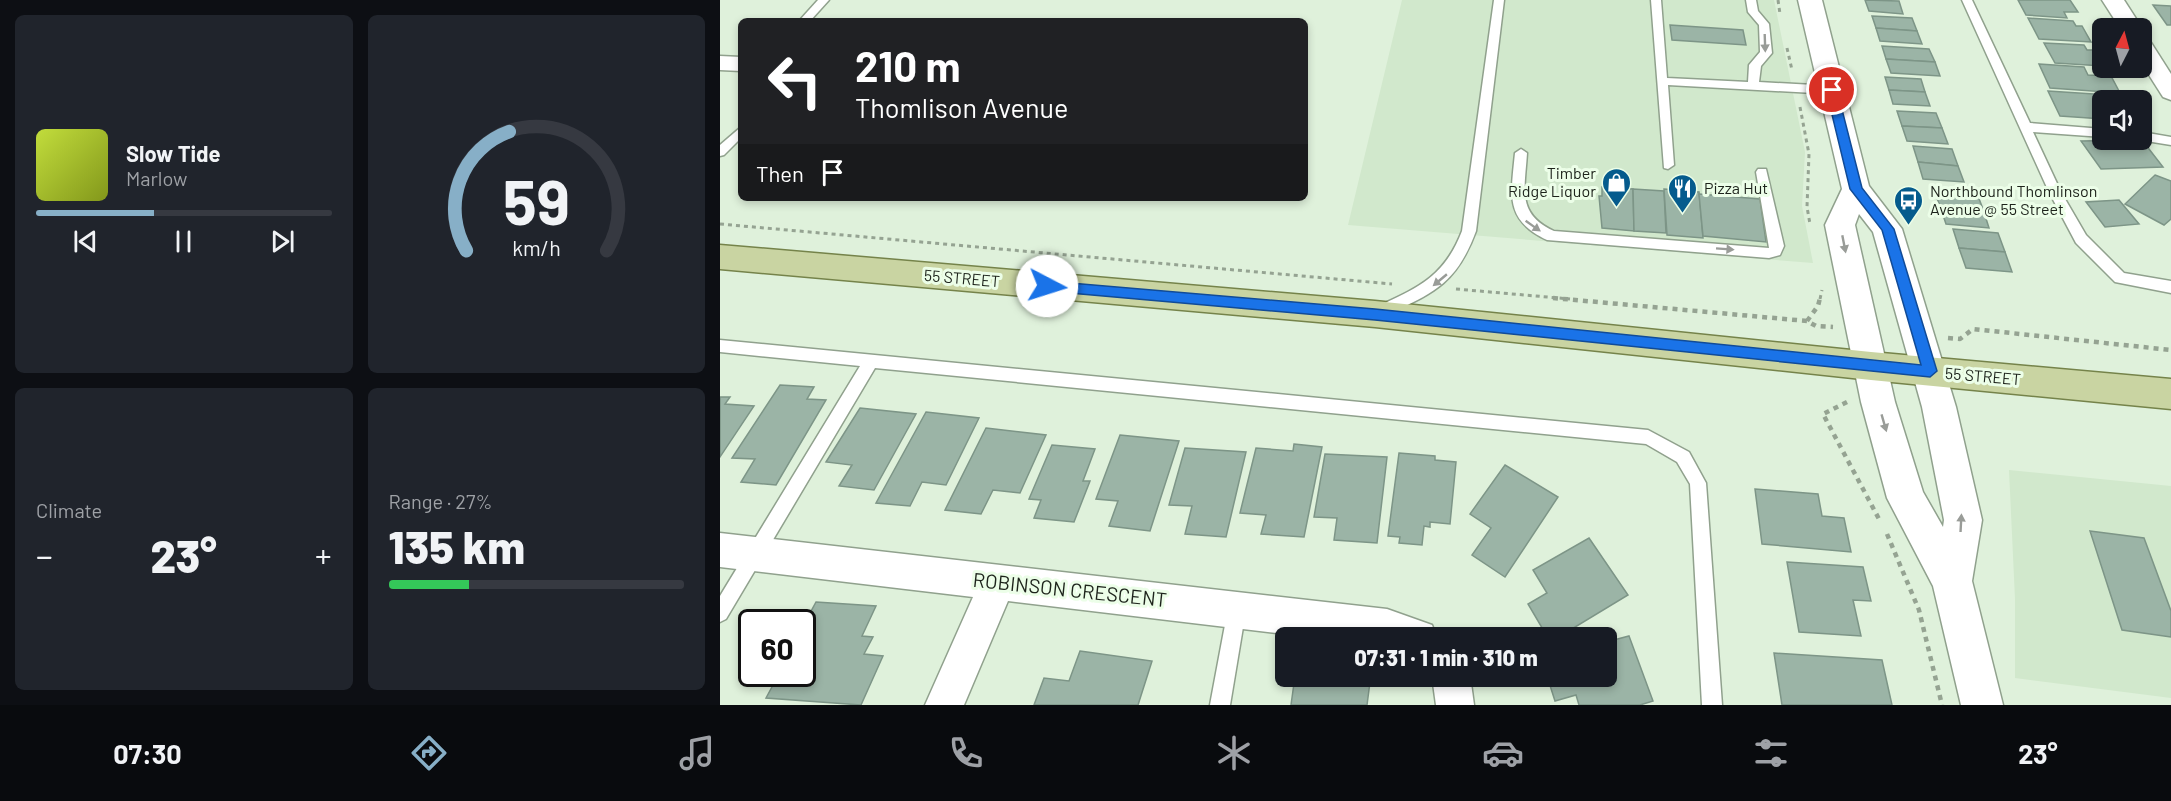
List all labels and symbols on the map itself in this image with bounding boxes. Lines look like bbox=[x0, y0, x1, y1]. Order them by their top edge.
north arrow bbox=[2092, 18, 2152, 78]
one-way arrow bbox=[1760, 33, 1770, 52]
pin bbox=[1806, 64, 1857, 115]
place label: Timber Ridge Liquor bbox=[1508, 163, 1596, 200]
shop icon: Timber Ridge Liquor bbox=[1601, 166, 1633, 208]
restaurant icon: Pizza Hut bbox=[1667, 172, 1699, 214]
place label: Pizza Hut bbox=[1704, 178, 1768, 197]
place label: Northbound Thomlinson Avenue @ 55 Street bbox=[1930, 181, 2097, 218]
bus stop icon: Northbound Thomlinson Avenue @ 55 Street bbox=[1893, 184, 1925, 226]
one-way arrow bbox=[1525, 220, 1541, 232]
one-way arrow bbox=[1840, 235, 1849, 254]
one-way arrow bbox=[1716, 245, 1735, 254]
position arrow bbox=[1015, 254, 1079, 318]
street label: 55 STREET bbox=[923, 265, 1001, 290]
one-way arrow bbox=[1432, 273, 1447, 286]
street label: 55 STREET bbox=[1944, 363, 2022, 388]
one-way arrow bbox=[1880, 414, 1889, 432]
one-way arrow bbox=[1956, 514, 1965, 533]
street label: ROBINSON CRESCENT bbox=[972, 567, 1168, 611]
speed limit sign: 60 bbox=[738, 609, 816, 687]

